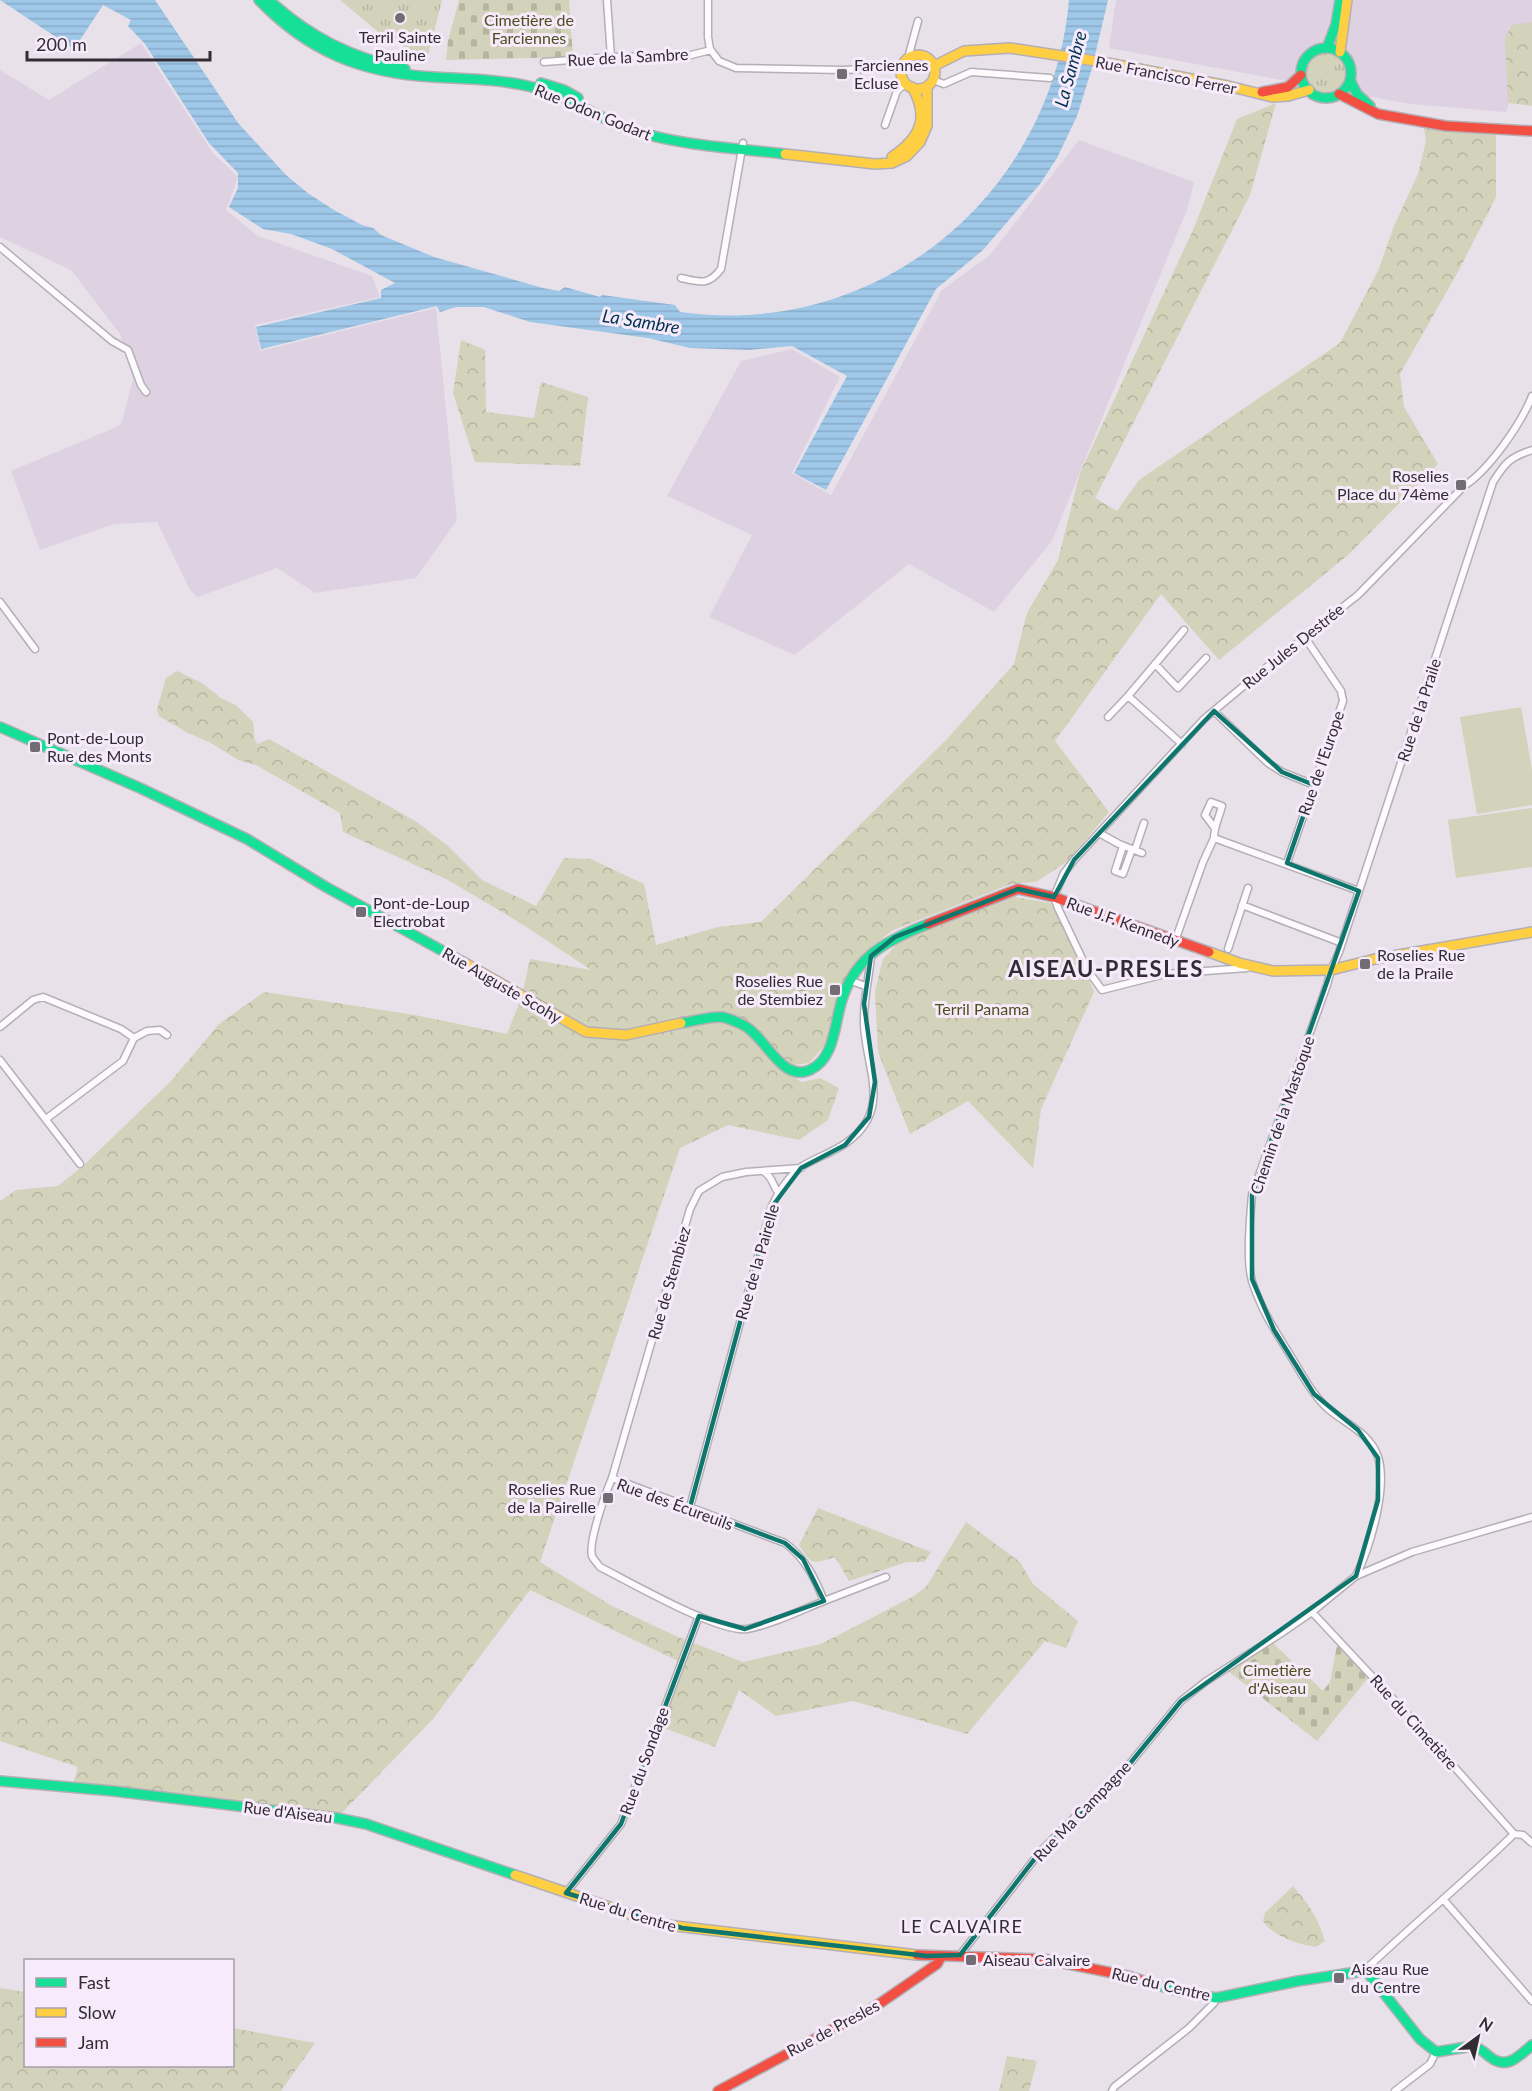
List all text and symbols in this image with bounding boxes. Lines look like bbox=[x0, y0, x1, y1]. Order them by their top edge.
park label: Cimetière de Farciennes bbox=[484, 10, 574, 47]
marker: Terril Sainte Pauline bbox=[393, 11, 407, 25]
scale bar bbox=[27, 24, 210, 62]
place label: Terril Sainte Pauline bbox=[359, 27, 441, 64]
water label: La Sambre bbox=[1049, 28, 1091, 109]
text: 200 m bbox=[36, 33, 87, 55]
street label: Rue de la Sambre bbox=[567, 44, 689, 69]
street label: Rue Francisco Ferrer bbox=[1094, 51, 1239, 98]
place label: Farciennes Ecluse bbox=[854, 55, 929, 92]
marker: Farciennes Ecluse bbox=[835, 67, 849, 81]
street label: Rue Odon Godart bbox=[532, 79, 654, 144]
water label: La Sambre bbox=[601, 304, 681, 338]
place label: Roselies Place du 74ème bbox=[1337, 466, 1449, 503]
marker: Roselies Place du 74ème bbox=[1454, 478, 1468, 492]
street label: Rue Jules Destrée bbox=[1238, 599, 1347, 692]
street label: Rue de la Praile bbox=[1393, 656, 1444, 764]
street label: Rue de l'Europe bbox=[1294, 708, 1347, 818]
place label: Pont-de-Loup Rue des Monts bbox=[47, 728, 152, 765]
marker: Pont-de-Loup Rue des Monts bbox=[28, 740, 42, 754]
street label: Rue J.F. Kennedy bbox=[1064, 892, 1183, 951]
place label: Pont-de-Loup Electrobat bbox=[373, 893, 470, 930]
marker: Pont-de-Loup Electrobat bbox=[354, 905, 368, 919]
street label: Rue Auguste Scohy bbox=[439, 943, 566, 1027]
place label: Roselies Rue de la Praile bbox=[1377, 945, 1465, 982]
district label: AISEAU-PRESLES bbox=[1007, 955, 1204, 982]
marker: Roselies Rue de la Praile bbox=[1358, 957, 1372, 971]
place label: Roselies Rue de Stembiez bbox=[735, 971, 823, 1008]
marker: Roselies Rue de Stembiez bbox=[828, 983, 842, 997]
park label: Terril Panama bbox=[935, 999, 1029, 1018]
street label: Chemin de la Mastoque bbox=[1246, 1033, 1318, 1196]
street label: Rue de la Pairelle bbox=[731, 1202, 782, 1322]
street label: Rue de Stembiez bbox=[643, 1224, 694, 1342]
street label: Rue des Écureuils bbox=[614, 1474, 736, 1533]
place label: Roselies Rue de la Pairelle bbox=[508, 1479, 596, 1516]
marker: Roselies Rue de la Pairelle bbox=[601, 1491, 615, 1505]
park label: Cimetière d'Aiseau bbox=[1243, 1660, 1311, 1697]
street label: Rue du Cimetière bbox=[1367, 1670, 1462, 1773]
street label: Rue du Sondage bbox=[615, 1704, 672, 1817]
street label: Rue Ma Campagne bbox=[1029, 1756, 1134, 1865]
street label: Rue d'Aiseau bbox=[243, 1797, 334, 1826]
street label: Rue du Centre bbox=[577, 1888, 679, 1935]
district label: LE CALVAIRE bbox=[901, 1915, 1023, 1937]
place label: Aiseau Calvaire bbox=[983, 1950, 1090, 1969]
marker: Aiseau Calvaire bbox=[964, 1953, 978, 1967]
legend bbox=[24, 1959, 234, 2067]
place label: Aiseau Rue du Centre bbox=[1351, 1959, 1429, 1996]
street label: Rue du Centre bbox=[1110, 1963, 1212, 2004]
text: Fast bbox=[78, 1971, 111, 1993]
marker: Aiseau Rue du Centre bbox=[1332, 1971, 1346, 1985]
street label: Rue de Presles bbox=[783, 1995, 882, 2060]
text: Slow bbox=[78, 2001, 116, 2023]
north arrow bbox=[1448, 2007, 1508, 2067]
text: N bbox=[1476, 2013, 1497, 2035]
text: Jam bbox=[78, 2031, 109, 2053]

